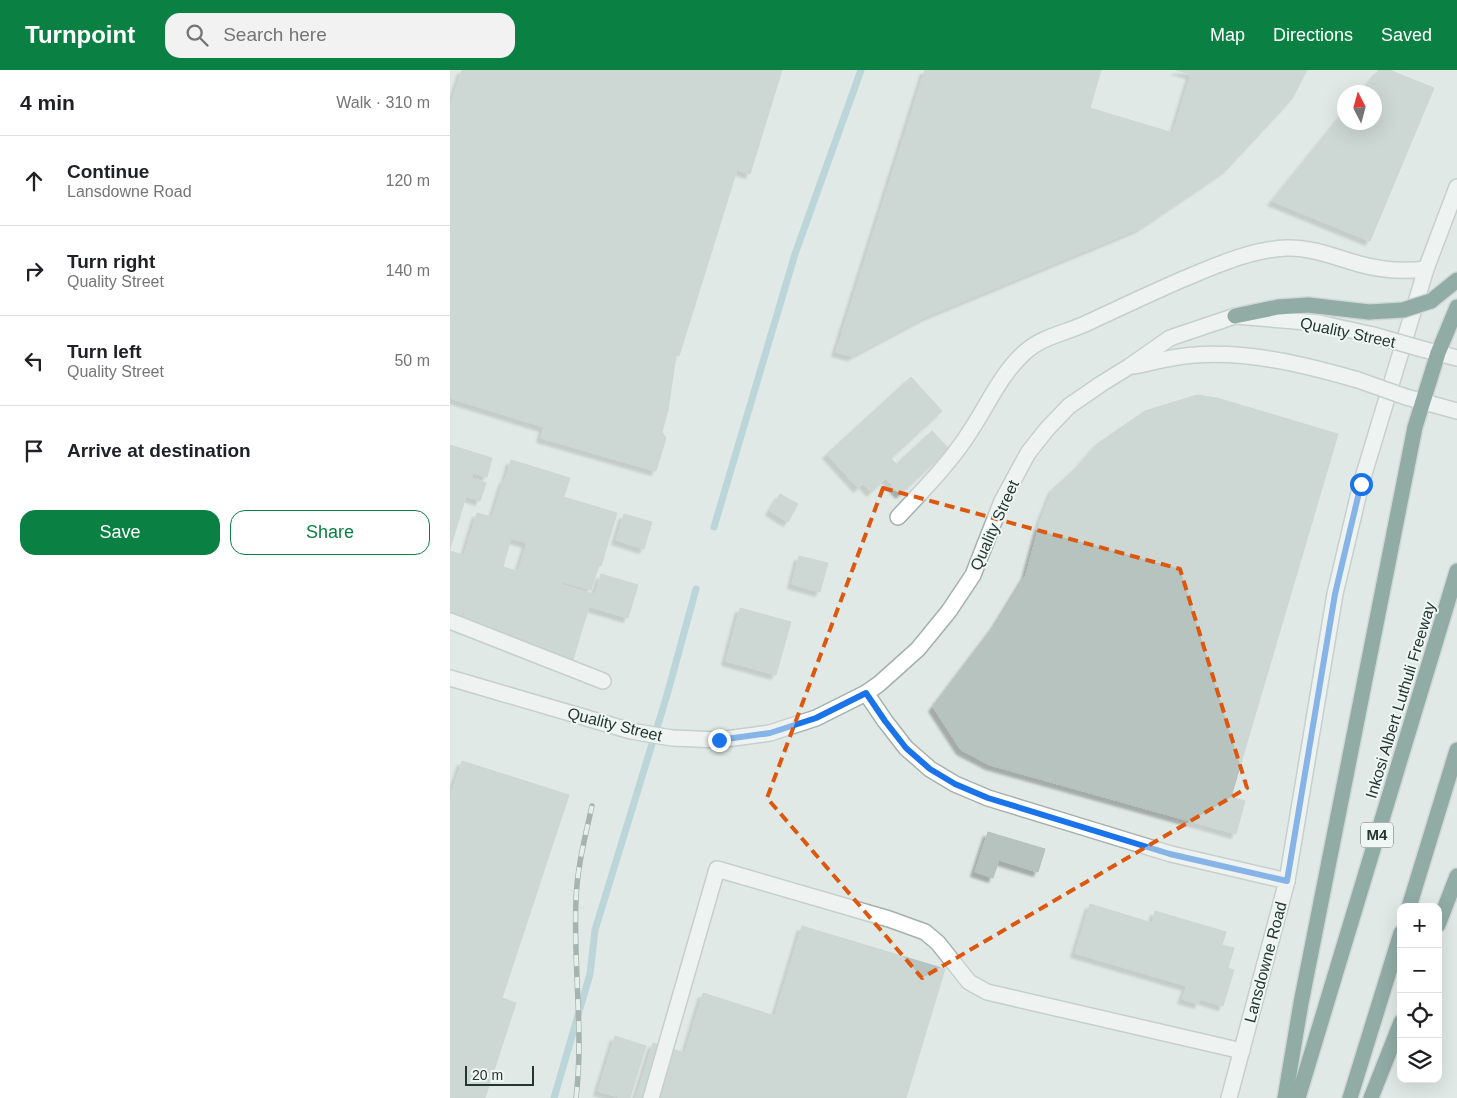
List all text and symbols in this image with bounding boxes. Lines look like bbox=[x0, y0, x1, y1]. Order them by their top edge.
search box bbox=[165, 13, 515, 58]
text: Turnpoint bbox=[25, 21, 135, 48]
icon: search bbox=[183, 21, 211, 49]
text: Search here bbox=[223, 24, 327, 45]
text: Map bbox=[1210, 25, 1245, 45]
text: Directions bbox=[1273, 25, 1353, 45]
text: Saved bbox=[1381, 25, 1432, 45]
north arrow bbox=[1337, 85, 1382, 130]
text: 4 min bbox=[20, 91, 75, 114]
text: Walk · 310 m bbox=[336, 94, 430, 111]
text: Continue bbox=[67, 161, 149, 182]
icon: ahead bbox=[20, 167, 48, 195]
text: 120 m bbox=[386, 172, 430, 189]
text: Lansdowne Road bbox=[67, 183, 192, 200]
text: Turn right bbox=[67, 251, 155, 272]
icon: right bbox=[20, 257, 48, 285]
text: 140 m bbox=[386, 262, 430, 279]
text: Quality Street bbox=[67, 273, 164, 290]
street label: Quality Street bbox=[1299, 314, 1398, 351]
text: Turn left bbox=[67, 341, 142, 362]
icon: left bbox=[20, 347, 48, 375]
text: 50 m bbox=[394, 352, 430, 369]
text: Quality Street bbox=[67, 363, 164, 380]
icon: arrive bbox=[20, 437, 48, 465]
text: Arrive at destination bbox=[67, 440, 251, 461]
route start bbox=[1350, 473, 1373, 496]
street label: Quality Street bbox=[967, 477, 1022, 573]
button: Save bbox=[20, 510, 220, 555]
button: Share bbox=[230, 510, 430, 555]
street label: Inkosi Albert Luthuli Freeway bbox=[1362, 600, 1439, 800]
street label: Quality Street bbox=[566, 705, 664, 745]
route end bbox=[708, 729, 731, 752]
road number: M4 bbox=[1361, 822, 1393, 848]
street label: Lansdowne Road bbox=[1241, 900, 1290, 1024]
map controls bbox=[1397, 903, 1442, 1083]
button: + bbox=[1397, 903, 1442, 948]
button: − bbox=[1397, 948, 1442, 993]
button: locate bbox=[1397, 993, 1442, 1038]
button: layers bbox=[1397, 1038, 1442, 1083]
scale bar bbox=[465, 1063, 534, 1086]
text: 20 m bbox=[472, 1067, 503, 1083]

